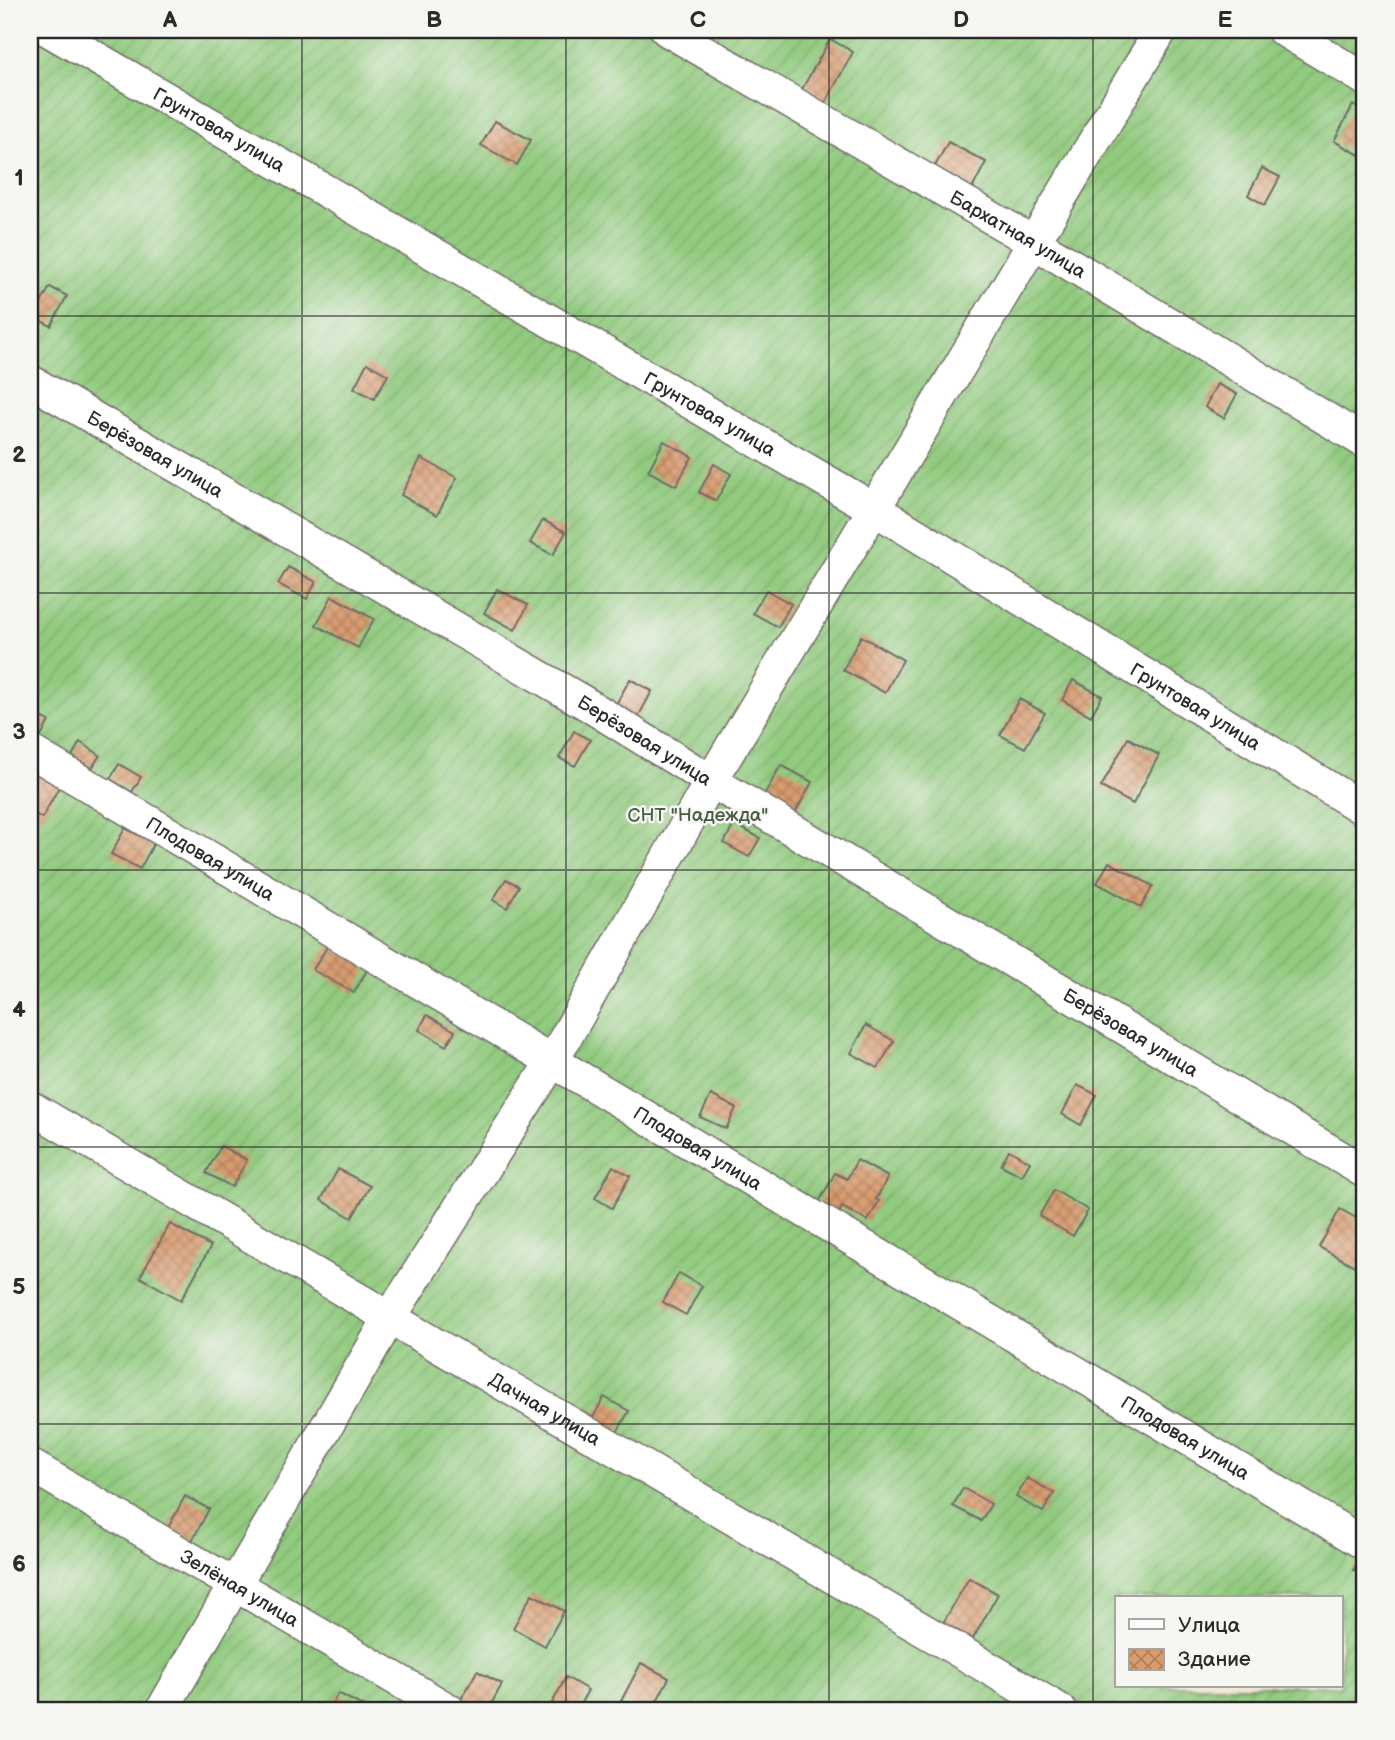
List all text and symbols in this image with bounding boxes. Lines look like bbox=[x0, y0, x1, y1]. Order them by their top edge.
text: A bbox=[162, 6, 178, 34]
text: B bbox=[426, 6, 442, 34]
text: C bbox=[690, 6, 706, 34]
text: D bbox=[953, 6, 969, 34]
text: E bbox=[1218, 6, 1233, 34]
street label: Грунтовая улица bbox=[148, 83, 289, 178]
text: 1 bbox=[14, 164, 24, 192]
street label: Бархатная улица bbox=[945, 186, 1090, 284]
street label: Грунтовая улица bbox=[639, 368, 779, 462]
street label: Берёзовая улица bbox=[83, 407, 227, 504]
text: 2 bbox=[12, 441, 26, 469]
street label: Грунтовая улица bbox=[1125, 659, 1264, 756]
street label: Берёзовая улица bbox=[573, 691, 715, 791]
text: 3 bbox=[12, 718, 26, 746]
park label: СНТ "Надежда" bbox=[628, 804, 768, 827]
street label: Плодовая улица bbox=[141, 813, 278, 907]
street label: Берёзовая улица bbox=[1058, 984, 1202, 1083]
text: 4 bbox=[12, 996, 26, 1024]
street label: Плодовая улица bbox=[629, 1102, 766, 1196]
text: 5 bbox=[12, 1273, 26, 1301]
street label: Дачная улица bbox=[485, 1368, 604, 1451]
street label: Плодовая улица bbox=[1116, 1392, 1253, 1486]
street label: Зелёная улица bbox=[176, 1545, 302, 1633]
text: 6 bbox=[12, 1550, 26, 1578]
legend bbox=[1115, 1596, 1342, 1688]
text: Улица bbox=[1178, 1613, 1241, 1638]
text: Здание bbox=[1178, 1647, 1251, 1672]

